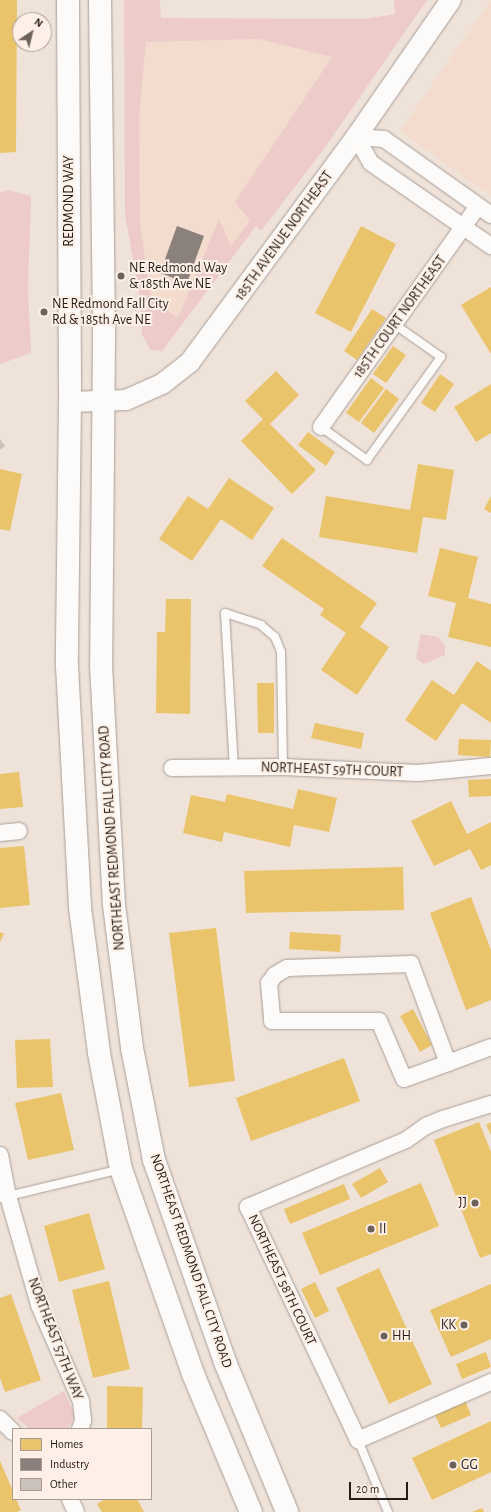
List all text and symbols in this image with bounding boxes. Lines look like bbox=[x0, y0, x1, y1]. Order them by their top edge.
north arrow bbox=[12, 12, 52, 52]
text: N bbox=[32, 16, 45, 29]
street label: REDMOND WAY bbox=[61, 155, 77, 247]
street label: 185TH AVENUE NORTHEAST bbox=[231, 168, 337, 304]
street label: 185TH COURT NORTHEAST bbox=[350, 252, 450, 382]
place label: NE Redmond Way & 185th Ave NE bbox=[129, 260, 227, 292]
marker: NE Redmond Way & 185th Ave NE bbox=[116, 271, 126, 281]
place label: NE Redmond Fall City Rd & 185th Ave NE bbox=[52, 296, 169, 328]
marker: NE Redmond Fall City Rd & 185th Ave NE bbox=[39, 307, 49, 317]
street label: NORTHEAST REDMOND FALL CITY ROAD bbox=[96, 725, 128, 951]
street label: NORTHEAST 59TH COURT bbox=[260, 759, 404, 781]
street label: NORTHEAST REDMOND FALL CITY ROAD bbox=[146, 1152, 236, 1370]
place label: JJ bbox=[458, 1195, 467, 1211]
marker: JJ bbox=[470, 1198, 480, 1208]
street label: NORTHEAST 58TH COURT bbox=[244, 1212, 320, 1348]
place label: II bbox=[379, 1221, 387, 1237]
marker: II bbox=[366, 1224, 376, 1234]
street label: NORTHEAST 57TH WAY bbox=[24, 1275, 86, 1403]
place label: KK bbox=[441, 1317, 456, 1333]
marker: KK bbox=[459, 1320, 469, 1330]
place label: HH bbox=[392, 1328, 411, 1344]
marker: HH bbox=[379, 1331, 389, 1341]
legend bbox=[12, 1428, 152, 1500]
text: Homes bbox=[50, 1438, 83, 1450]
place label: GG bbox=[461, 1457, 478, 1473]
text: Industry bbox=[50, 1458, 89, 1470]
marker: GG bbox=[448, 1460, 458, 1470]
scale bar bbox=[351, 1474, 410, 1500]
text: Other bbox=[50, 1478, 77, 1490]
text: 20 m bbox=[356, 1483, 379, 1495]

